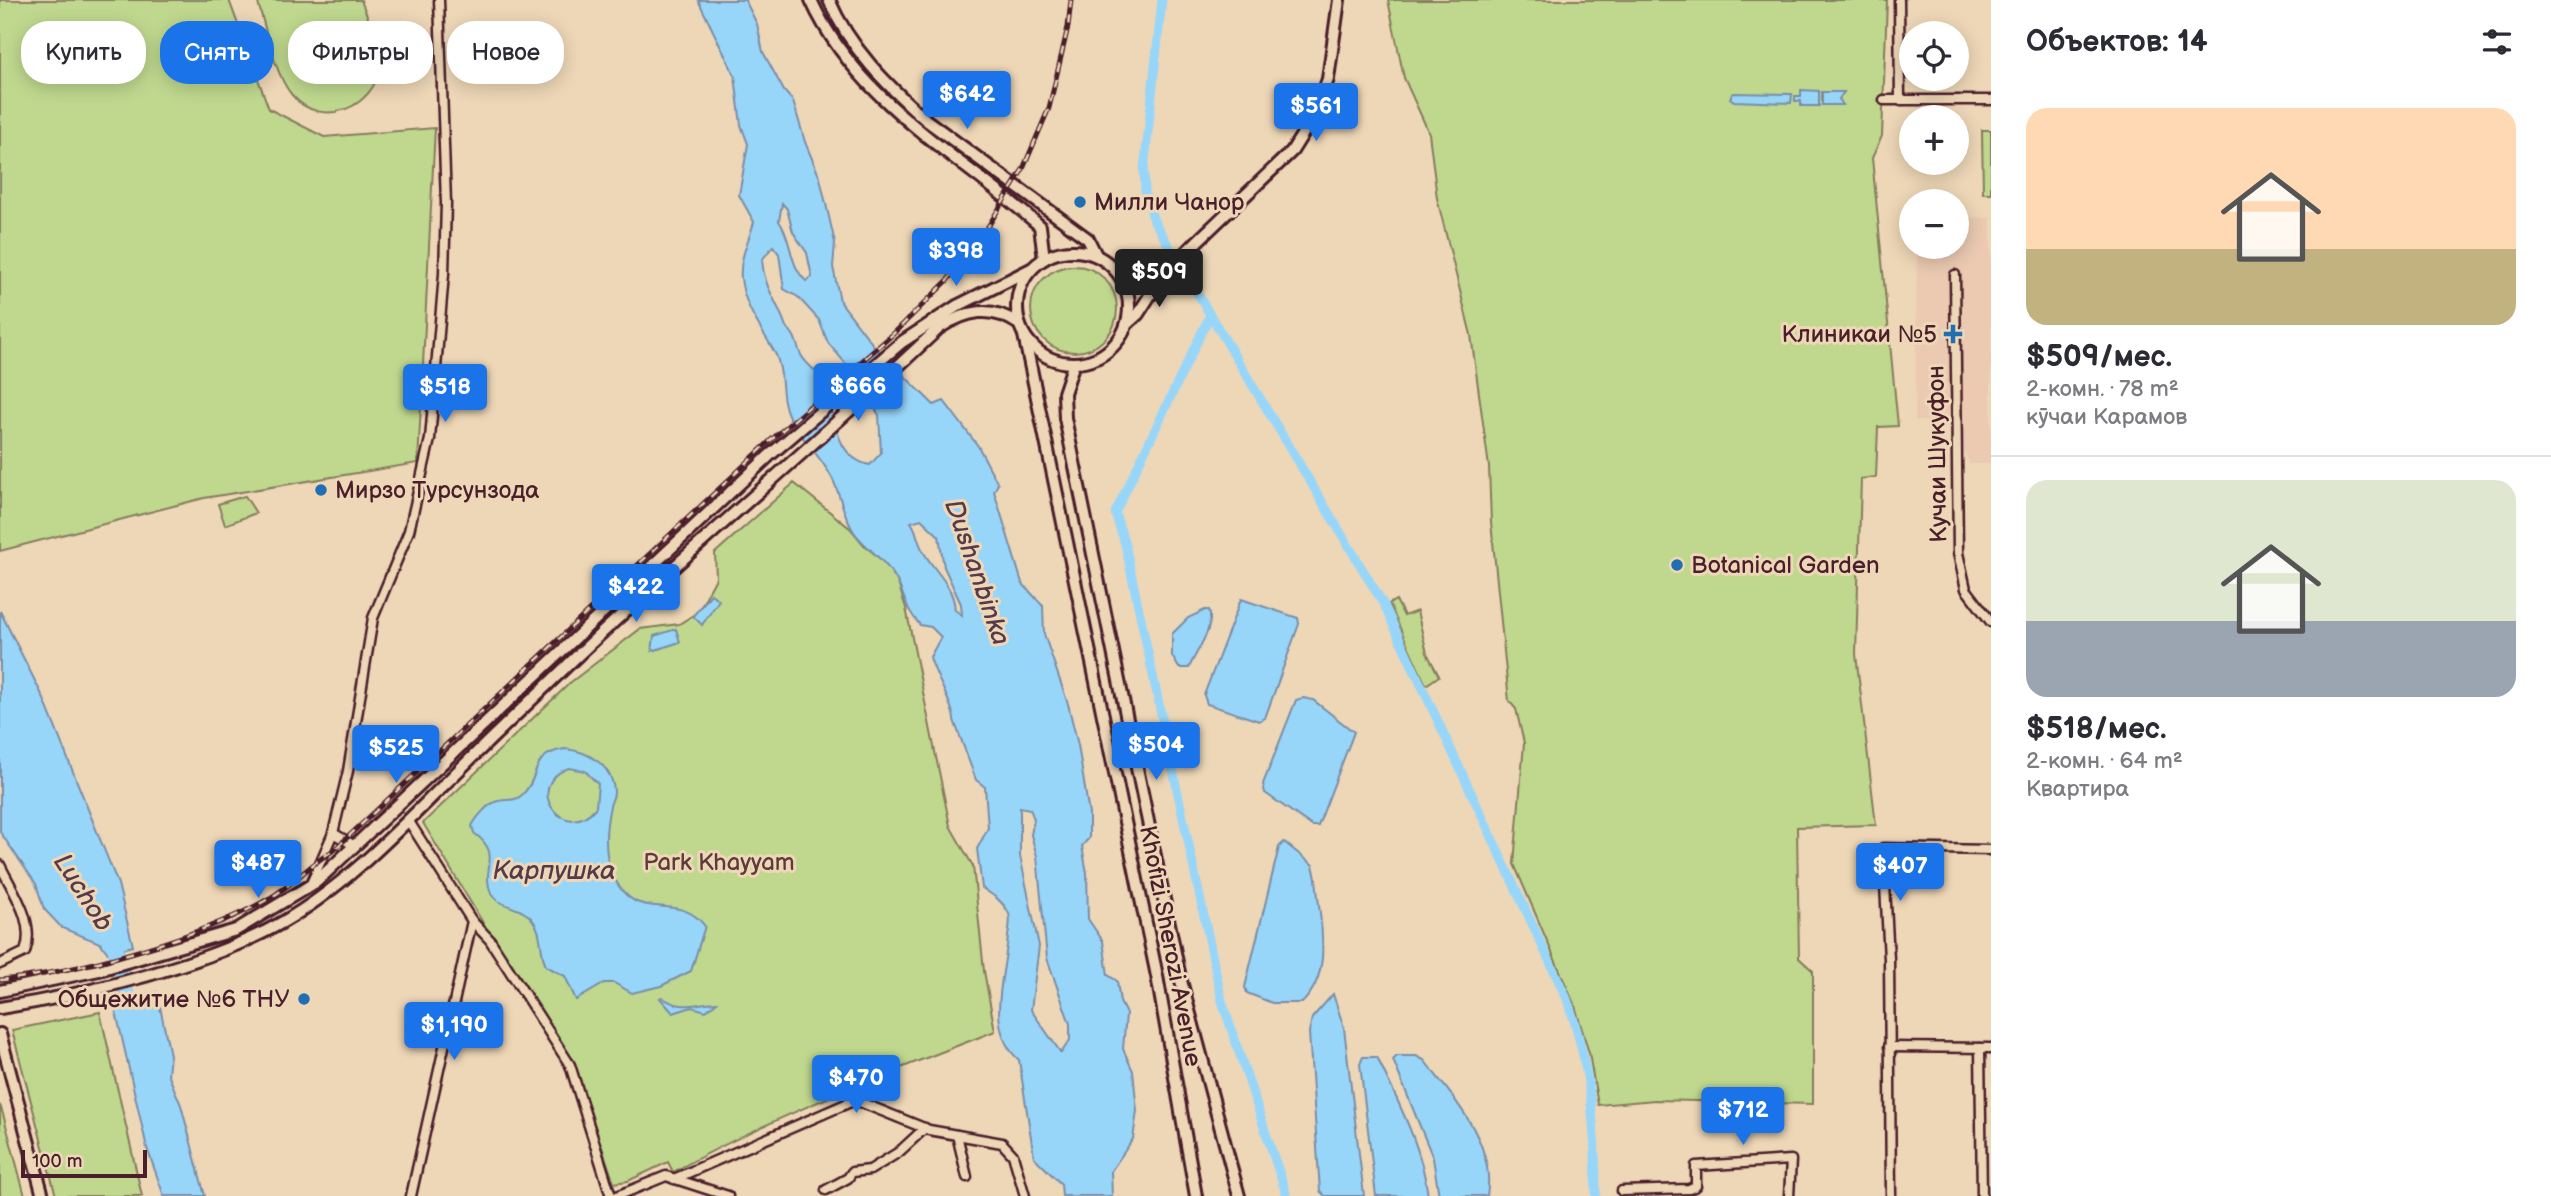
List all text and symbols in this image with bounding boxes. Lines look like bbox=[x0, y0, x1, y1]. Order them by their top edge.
chip: Купить bbox=[21, 21, 146, 84]
chip: Снять bbox=[160, 21, 274, 84]
chip: Фильтры bbox=[288, 21, 433, 84]
chip: Новое bbox=[447, 21, 564, 84]
map controls bbox=[1899, 21, 1969, 259]
button: locate bbox=[1899, 21, 1969, 91]
icon: filters bbox=[2478, 23, 2516, 61]
text: Объектов: 14 bbox=[2026, 24, 2208, 60]
pin: $642 bbox=[926, 72, 1008, 131]
text: $642 bbox=[939, 80, 995, 108]
pin: $561 bbox=[1275, 83, 1357, 143]
text: $561 bbox=[1290, 92, 1342, 120]
button: + bbox=[1899, 105, 1969, 175]
icon: home bbox=[2208, 154, 2334, 280]
place label: Милли Чанор bbox=[1094, 188, 1245, 217]
button: − bbox=[1899, 189, 1969, 259]
marker: Милли Чанор bbox=[1072, 194, 1088, 210]
pin: $398 bbox=[915, 229, 997, 288]
text: $398 bbox=[928, 237, 984, 265]
pin: $509 bbox=[1118, 250, 1200, 309]
text: $509 bbox=[1131, 258, 1187, 286]
place label: Клиникаи №5 bbox=[1782, 320, 1937, 349]
marker: Клиникаи №5 bbox=[1943, 324, 1963, 344]
text: $509/мес. bbox=[2026, 339, 2172, 375]
pin: $518 bbox=[404, 364, 486, 424]
pin: $666 bbox=[817, 364, 899, 423]
street label: Кучаи Шукуфон bbox=[1921, 365, 1954, 543]
text: $666 bbox=[830, 372, 886, 400]
text: $518 bbox=[419, 373, 471, 401]
text: 2-комн. · 78 m² bbox=[2026, 375, 2179, 403]
text: кӯчаи Карамов bbox=[2026, 403, 2187, 431]
place label: Мирзо Турсунзода bbox=[335, 476, 539, 505]
marker: Мирзо Турсунзода bbox=[313, 482, 329, 498]
water label: Dushanbinka bbox=[937, 496, 1016, 649]
icon: home bbox=[2208, 526, 2334, 652]
place label: Botanical Garden bbox=[1691, 551, 1880, 580]
marker: Botanical Garden bbox=[1669, 557, 1685, 573]
pin: $422 bbox=[595, 564, 677, 624]
text: $422 bbox=[608, 573, 664, 601]
text: $518/мес. bbox=[2026, 711, 2167, 747]
pin: $504 bbox=[1115, 722, 1197, 782]
pin: $525 bbox=[355, 726, 437, 785]
text: $504 bbox=[1128, 731, 1184, 759]
text: $525 bbox=[368, 734, 424, 762]
text: 2-комн. · 64 m² bbox=[2026, 747, 2183, 775]
text: Квартира bbox=[2026, 775, 2129, 803]
street label: Khofizi Sherozi Avenue bbox=[1133, 823, 1208, 1069]
pin: $487 bbox=[217, 841, 299, 900]
pin: $407 bbox=[1859, 844, 1941, 903]
water label: Luchob bbox=[46, 848, 119, 937]
park label: Park Khayyam bbox=[643, 848, 795, 877]
text: $487 bbox=[230, 849, 286, 877]
text: $407 bbox=[1872, 852, 1928, 880]
water label: Карпушка bbox=[492, 856, 616, 887]
place label: Общежитие №6 ТНУ bbox=[58, 985, 290, 1014]
marker: Общежитие №6 ТНУ bbox=[296, 991, 312, 1007]
pin: $1,190 bbox=[397, 1002, 511, 1062]
text: $1,190 bbox=[420, 1011, 488, 1039]
pin: $470 bbox=[815, 1056, 897, 1115]
text: $470 bbox=[828, 1064, 884, 1092]
pin: $712 bbox=[1702, 1088, 1784, 1147]
text: $712 bbox=[1717, 1096, 1769, 1124]
scale bar bbox=[21, 1147, 147, 1179]
text: 100 m bbox=[32, 1150, 83, 1173]

